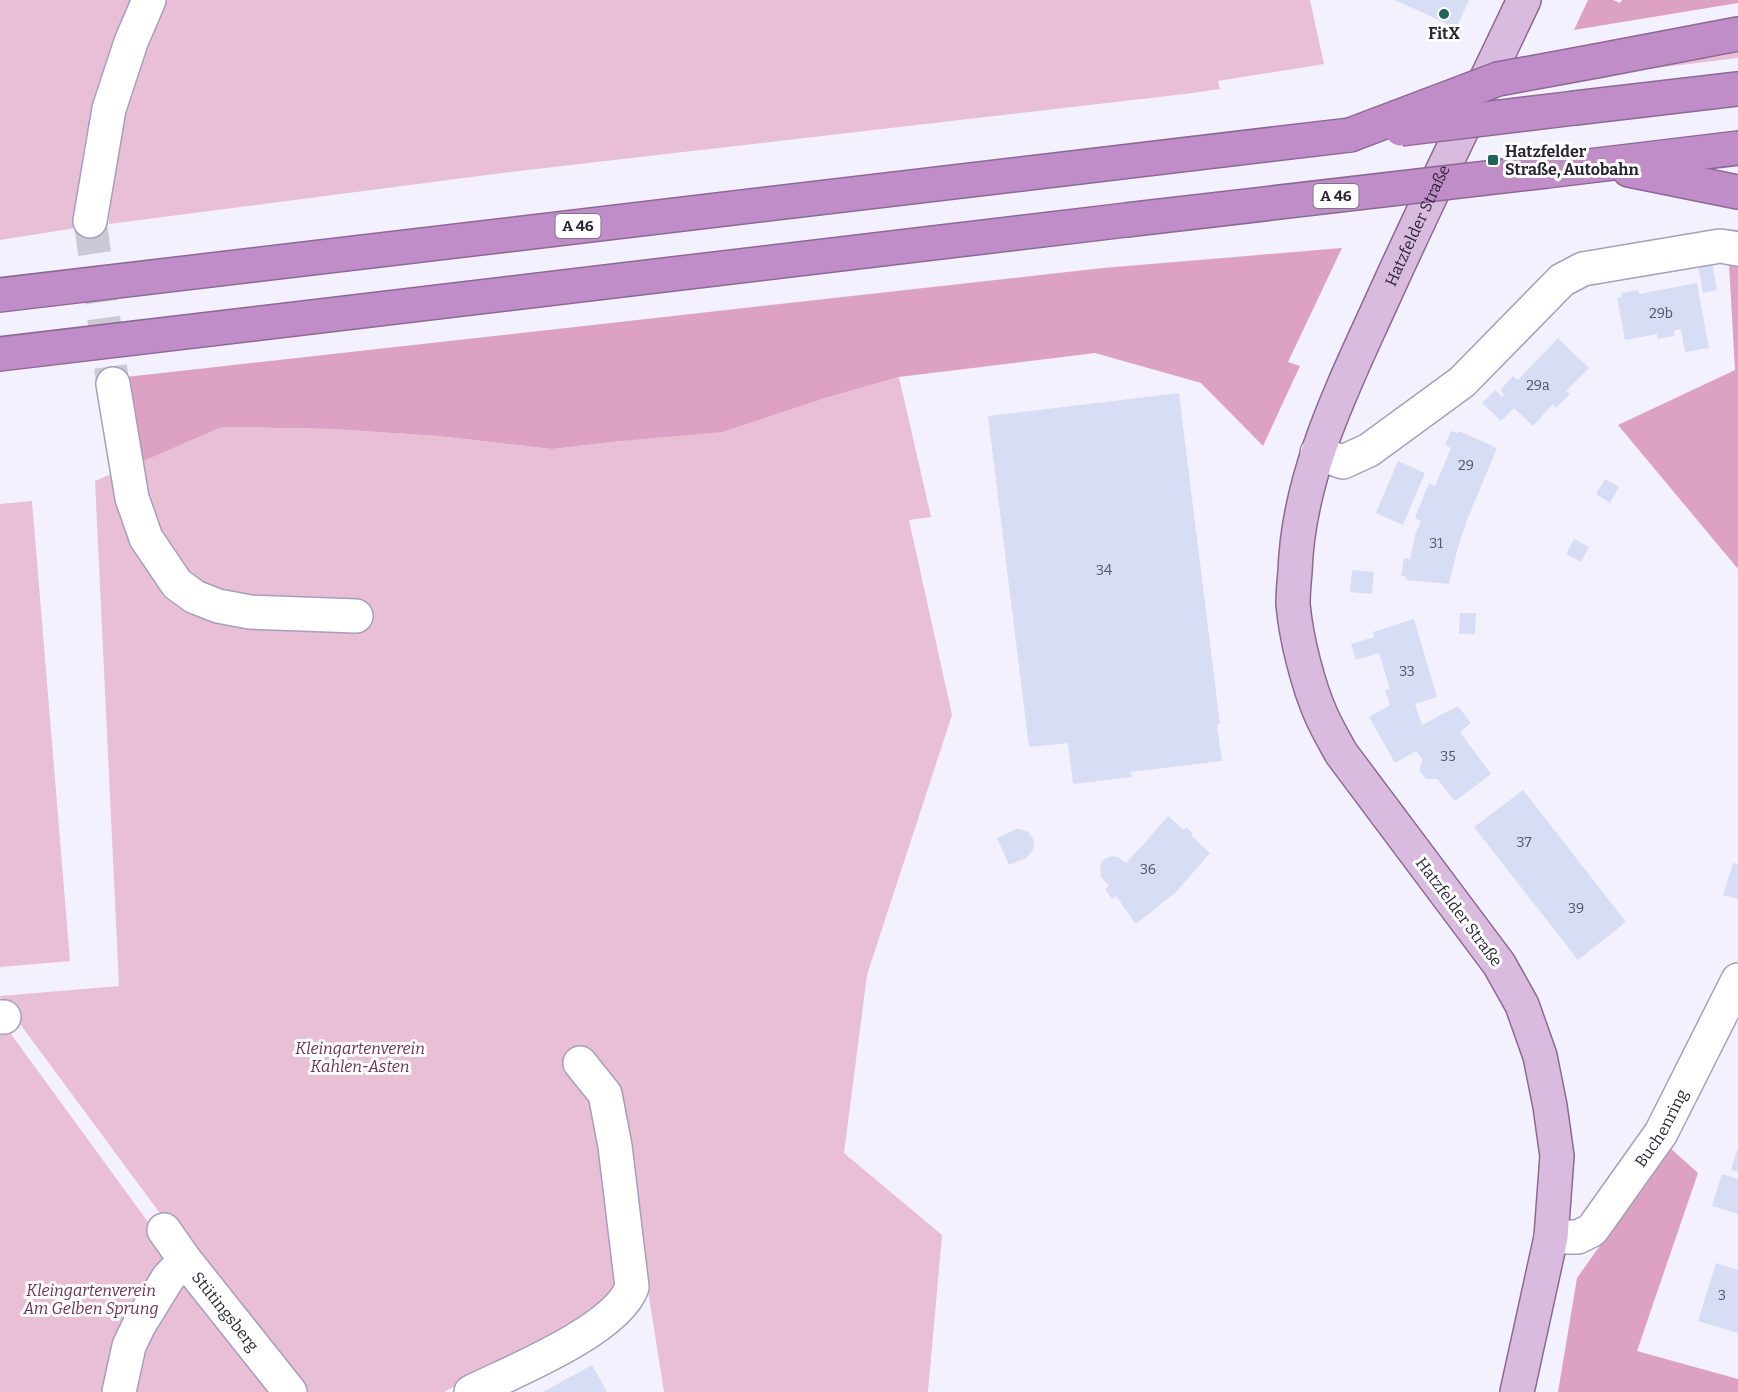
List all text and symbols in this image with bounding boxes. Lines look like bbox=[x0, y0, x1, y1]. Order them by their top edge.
marker: FitX bbox=[1437, 7, 1451, 21]
place label: FitX bbox=[1428, 24, 1460, 43]
place label: Hatzfelder Straße, Autobahn bbox=[1505, 142, 1639, 179]
marker: Hatzfelder Straße, Autobahn bbox=[1486, 153, 1500, 167]
street label: Hatzfelder Straße bbox=[1381, 162, 1453, 289]
road number: A 46 bbox=[1314, 184, 1358, 208]
road number: A 46 bbox=[556, 214, 600, 238]
house number: 29b bbox=[1649, 305, 1673, 322]
house number: 29a bbox=[1526, 377, 1550, 394]
house number: 29 bbox=[1458, 457, 1474, 474]
house number: 31 bbox=[1429, 535, 1443, 552]
house number: 34 bbox=[1096, 562, 1112, 579]
house number: 33 bbox=[1399, 663, 1415, 680]
house number: 35 bbox=[1440, 748, 1456, 765]
house number: 37 bbox=[1516, 834, 1532, 851]
street label: Hatzfelder Straße bbox=[1412, 854, 1506, 970]
house number: 36 bbox=[1140, 861, 1156, 878]
house number: 39 bbox=[1568, 900, 1584, 917]
park label: Kleingartenverein Kahlen-Asten bbox=[295, 1039, 425, 1076]
street label: Buchenring bbox=[1630, 1086, 1691, 1171]
street label: Stütingsberg bbox=[188, 1268, 263, 1355]
park label: Kleingartenverein Am Gelben Sprung bbox=[22, 1281, 159, 1318]
house number: 3 bbox=[1718, 1287, 1726, 1304]

